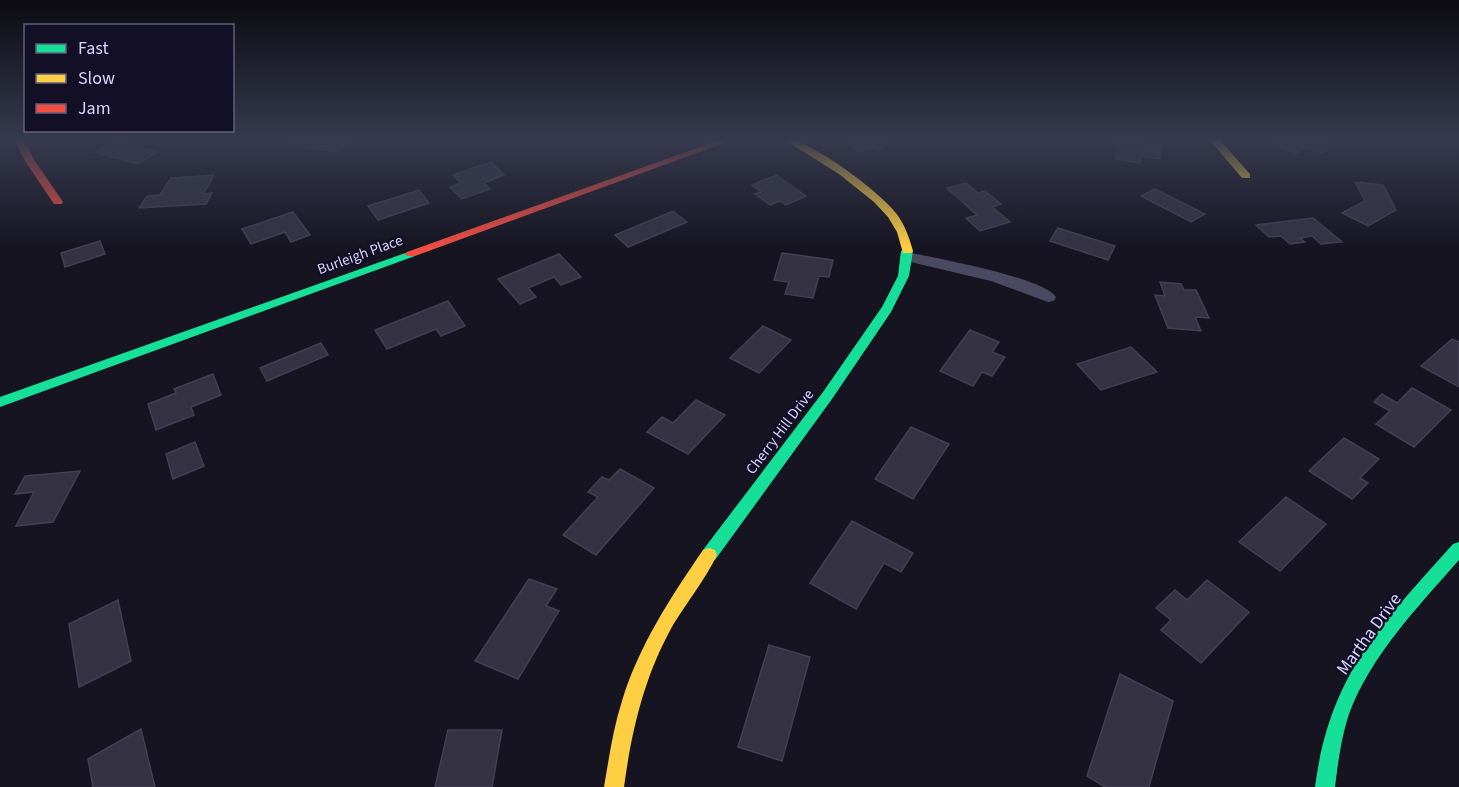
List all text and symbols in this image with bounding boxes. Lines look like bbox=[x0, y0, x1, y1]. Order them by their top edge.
legend bbox=[24, 24, 234, 132]
text: Fast bbox=[78, 36, 109, 61]
text: Slow bbox=[78, 66, 115, 91]
text: Jam bbox=[78, 96, 111, 121]
street label: Burleigh Place bbox=[314, 230, 406, 280]
street label: Cherry Hill Drive bbox=[741, 385, 819, 479]
street label: Martha Drive bbox=[1331, 588, 1407, 680]

